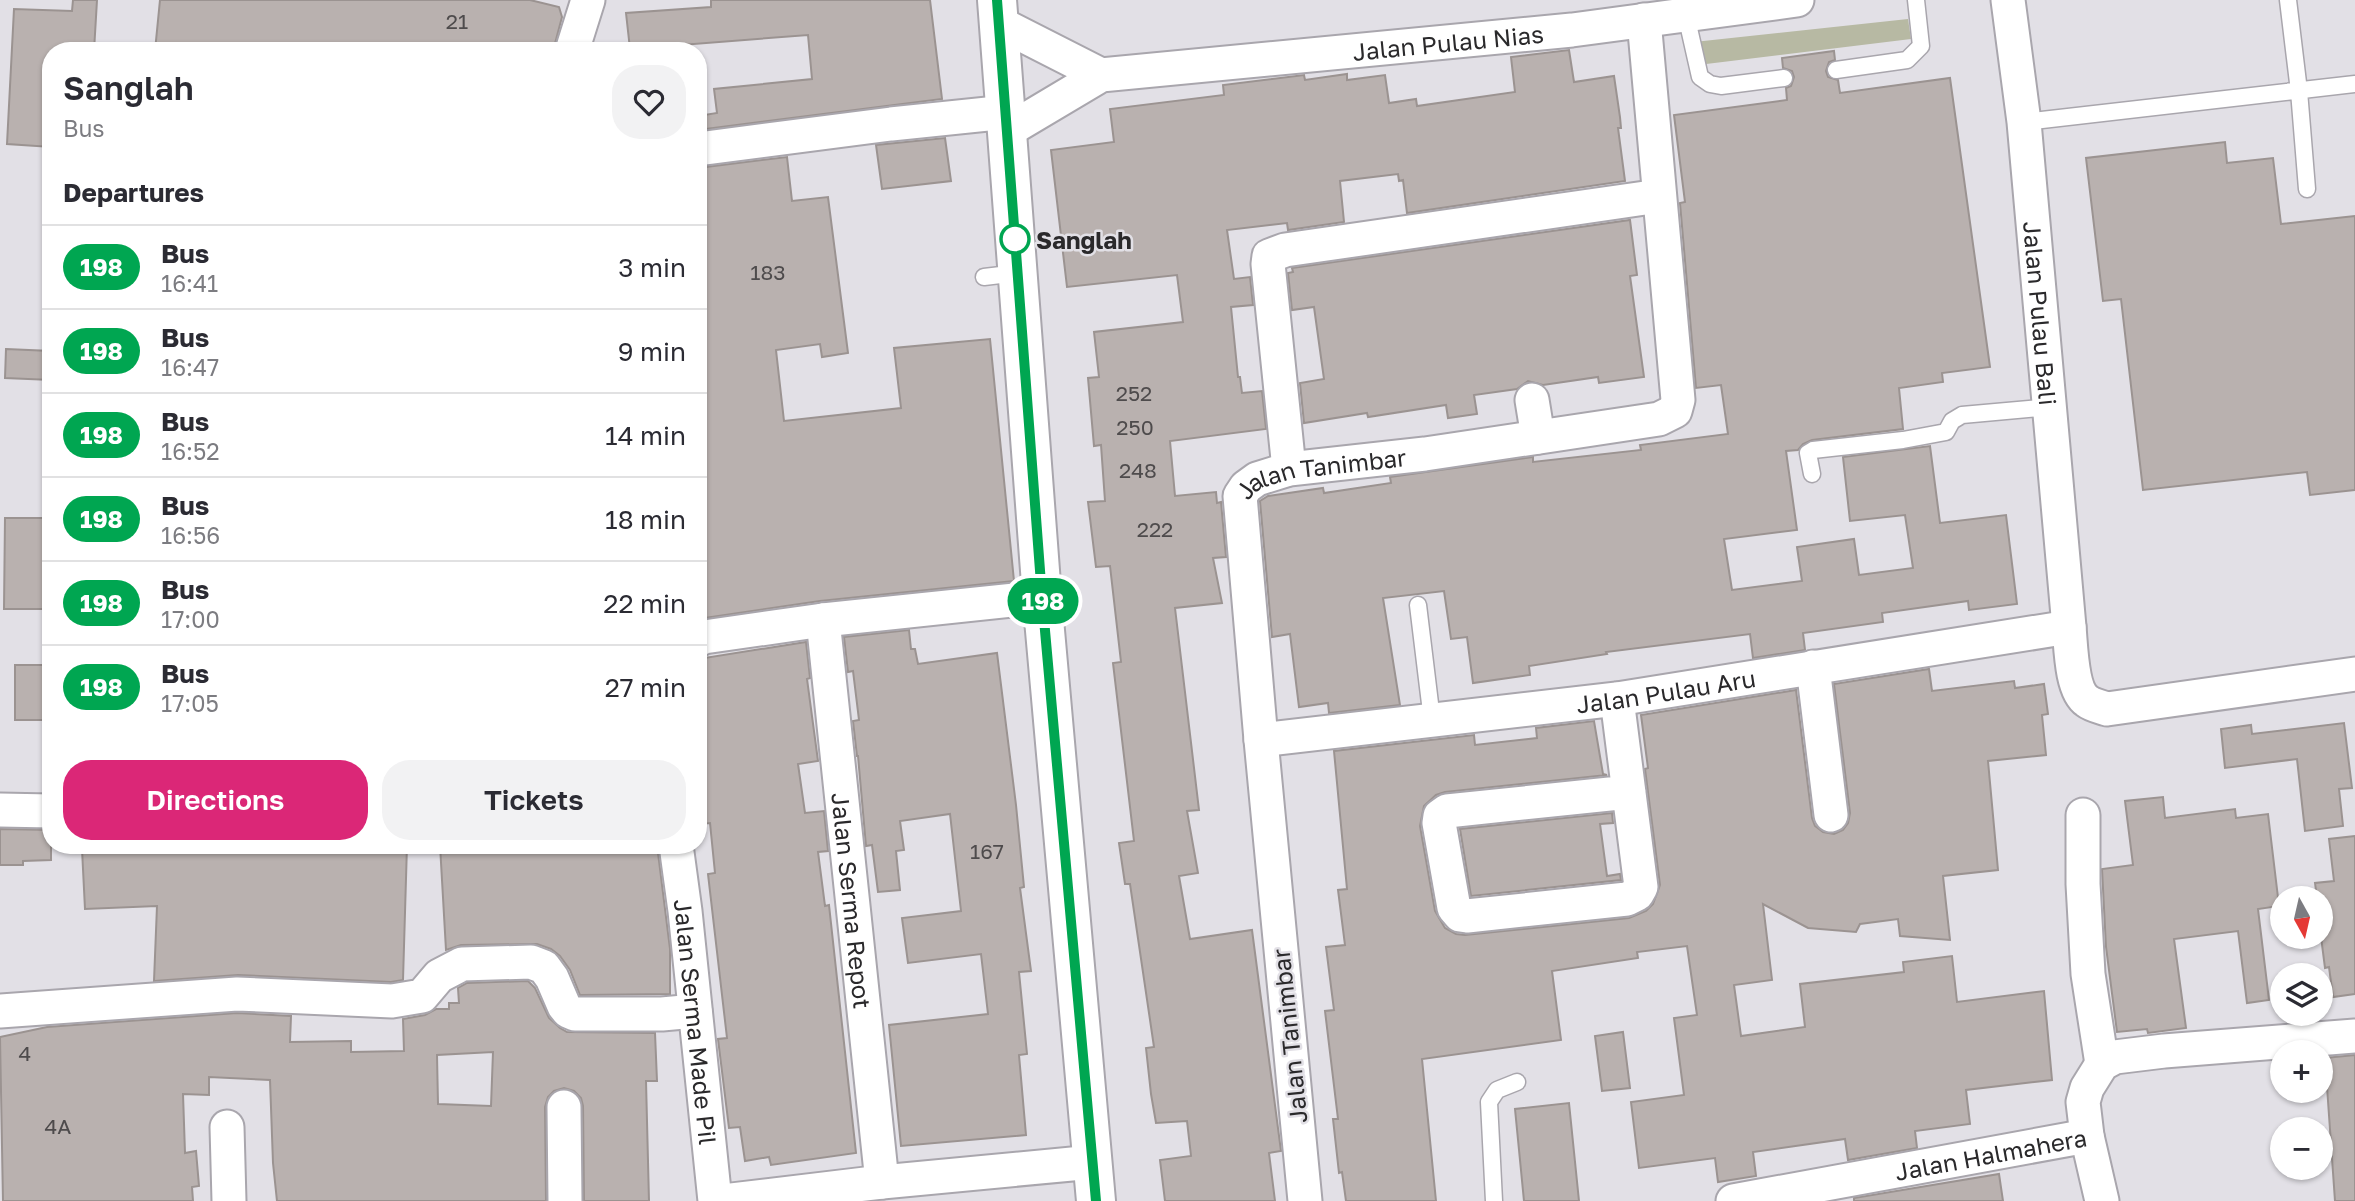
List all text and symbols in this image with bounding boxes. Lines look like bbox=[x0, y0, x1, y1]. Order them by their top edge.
house number: 21 bbox=[446, 8, 468, 34]
street label: Jalan Pulau Nias bbox=[1351, 18, 1545, 65]
button: heart bbox=[612, 65, 686, 139]
text: Sanglah bbox=[63, 68, 194, 107]
text: Bus bbox=[63, 114, 105, 142]
text: Departures bbox=[63, 177, 204, 208]
street label: Jalan Pulau Bali bbox=[2018, 220, 2064, 406]
marker: Sanglah bbox=[1000, 224, 1030, 254]
place label: Sanglah bbox=[1036, 225, 1132, 254]
text: Bus bbox=[161, 238, 209, 269]
text: 198 bbox=[80, 252, 123, 281]
text: 3 min bbox=[618, 252, 686, 283]
house number: 183 bbox=[750, 259, 786, 285]
text: 16:41 bbox=[161, 269, 218, 297]
text: Bus bbox=[161, 322, 209, 353]
text: 198 bbox=[80, 336, 123, 365]
text: 9 min bbox=[618, 336, 686, 367]
text: 16:47 bbox=[161, 353, 219, 381]
house number: 252 bbox=[1116, 380, 1152, 406]
text: Bus bbox=[161, 406, 209, 437]
house number: 250 bbox=[1116, 414, 1154, 440]
text: 198 bbox=[80, 420, 123, 449]
text: 14 min bbox=[605, 420, 686, 451]
text: 16:52 bbox=[161, 437, 220, 465]
street label: Jalan Tanimbar bbox=[1228, 442, 1408, 504]
house number: 248 bbox=[1119, 457, 1157, 483]
text: Bus bbox=[161, 490, 209, 521]
text: 198 bbox=[80, 504, 123, 533]
text: 18 min bbox=[605, 504, 686, 535]
house number: 222 bbox=[1137, 516, 1173, 542]
text: 16:56 bbox=[161, 521, 220, 549]
text: Bus bbox=[161, 574, 209, 605]
line badge: 198 bbox=[1003, 578, 1083, 624]
text: 198 bbox=[1022, 586, 1064, 615]
text: 198 bbox=[80, 588, 123, 617]
text: 22 min bbox=[603, 588, 686, 619]
text: 17:00 bbox=[161, 605, 220, 633]
text: Bus bbox=[161, 658, 209, 689]
street label: Jalan Pulau Aru bbox=[1575, 663, 1758, 718]
text: 198 bbox=[80, 672, 123, 701]
text: 27 min bbox=[605, 672, 686, 703]
text: 17:05 bbox=[161, 689, 219, 717]
button: Directions bbox=[63, 760, 368, 840]
button: Tickets bbox=[382, 760, 686, 840]
street label: Jalan Serma Repot bbox=[827, 791, 878, 1010]
house number: 167 bbox=[970, 838, 1004, 864]
north arrow bbox=[2270, 886, 2333, 948]
map controls bbox=[2270, 886, 2333, 1180]
street label: Jalan Serma Made Pil bbox=[669, 897, 724, 1146]
street label: Jalan Tanimbar bbox=[1265, 947, 1313, 1125]
button: layers bbox=[2270, 963, 2333, 1026]
house number: 4 bbox=[19, 1040, 31, 1066]
button: + bbox=[2270, 1040, 2333, 1103]
house number: 4A bbox=[45, 1113, 71, 1139]
button: − bbox=[2270, 1117, 2333, 1180]
street label: Jalan Halmahera bbox=[1892, 1122, 2089, 1186]

